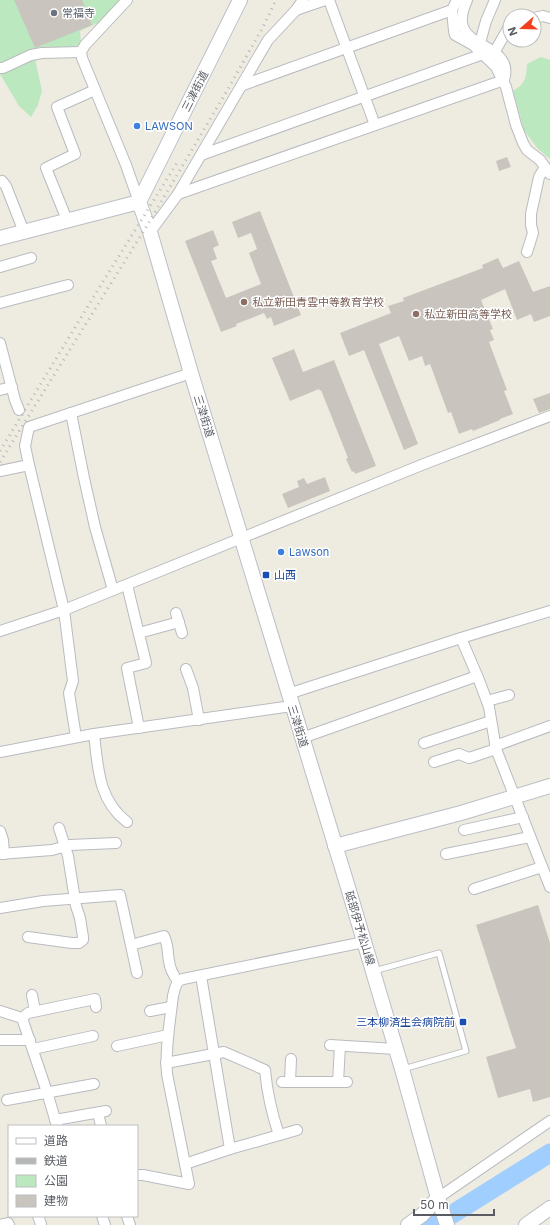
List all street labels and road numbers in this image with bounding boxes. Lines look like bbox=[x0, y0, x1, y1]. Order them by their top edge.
street label: 三津街道 bbox=[179, 68, 211, 114]
street label: 三津街道 bbox=[191, 393, 217, 439]
street label: 三津街道 bbox=[285, 703, 311, 749]
street label: 砥部伊予松山線 bbox=[342, 889, 378, 967]

